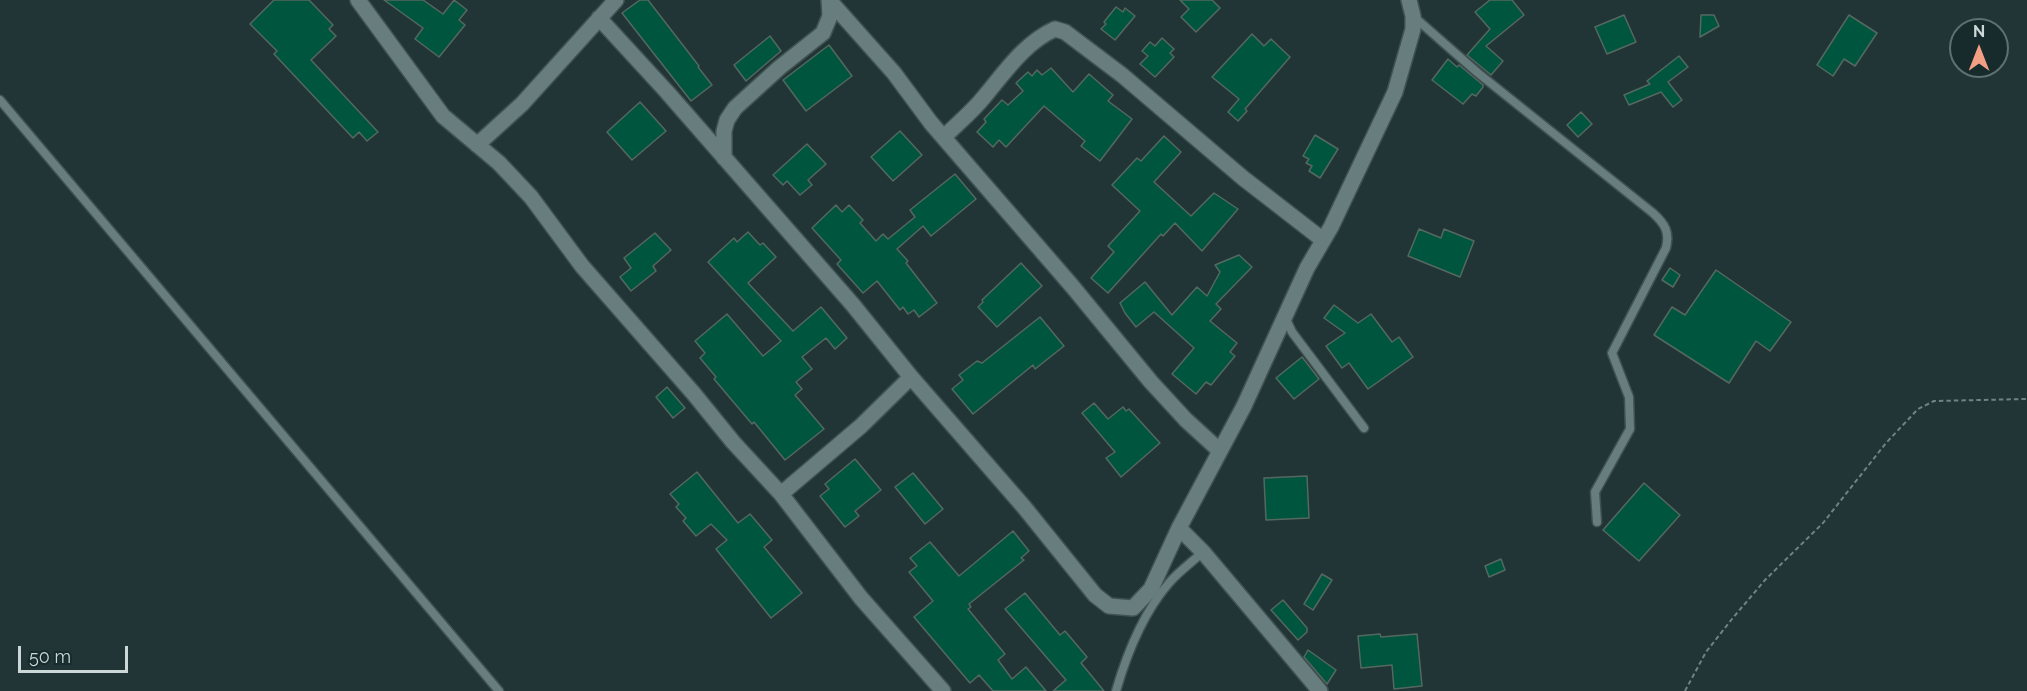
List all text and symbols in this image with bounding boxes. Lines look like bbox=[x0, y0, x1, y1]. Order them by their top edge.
north arrow bbox=[1949, 18, 2009, 78]
text: N bbox=[1973, 22, 1985, 41]
scale bar bbox=[21, 634, 130, 672]
text: 50 m bbox=[29, 646, 71, 667]

